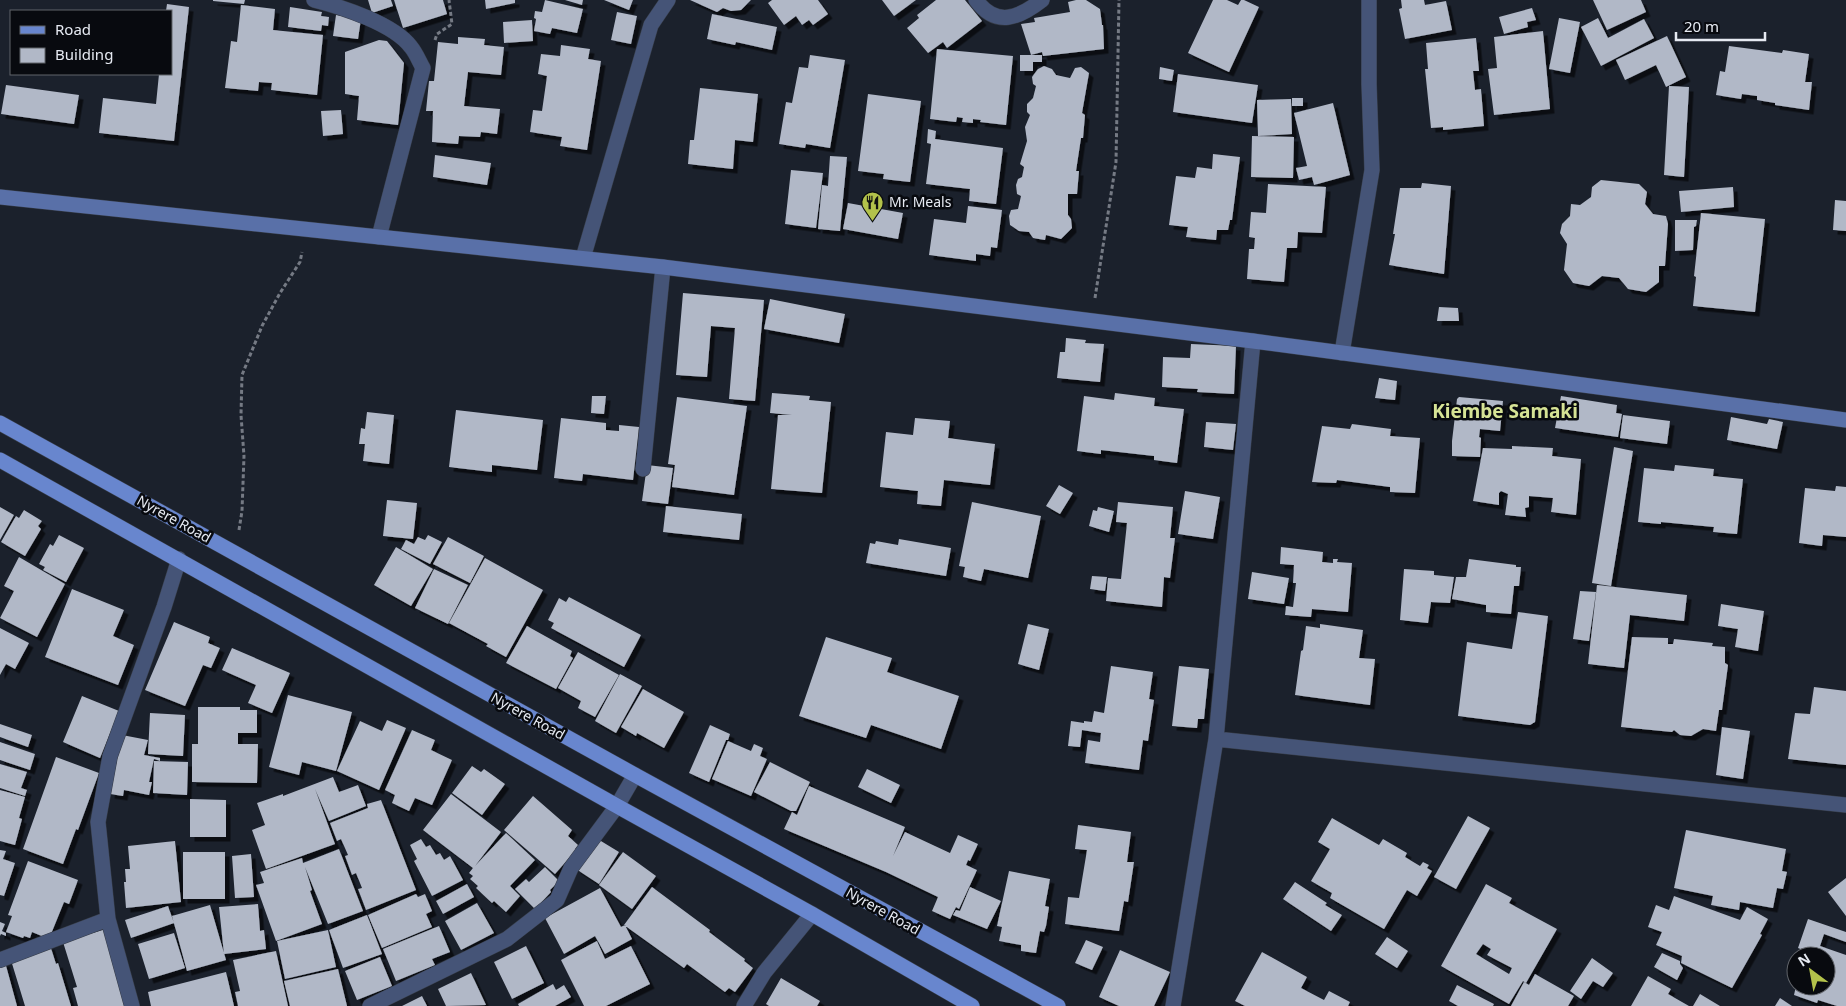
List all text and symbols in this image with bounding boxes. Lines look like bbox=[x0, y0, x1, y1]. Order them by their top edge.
legend bbox=[10, 10, 172, 75]
scale bar bbox=[1676, 10, 1765, 42]
text: 20 m bbox=[1684, 16, 1719, 36]
text: Road bbox=[55, 19, 91, 39]
text: Building bbox=[55, 44, 113, 64]
restaurant icon: Mr. Meals bbox=[861, 190, 885, 221]
place label: Mr. Meals bbox=[889, 192, 952, 211]
district label: Kiembe Samaki bbox=[1432, 398, 1578, 424]
street label: Nyrere Road bbox=[134, 490, 215, 547]
street label: Nyrere Road bbox=[488, 687, 569, 744]
street label: Nyrere Road bbox=[843, 882, 924, 939]
north arrow bbox=[1786, 946, 1836, 996]
text: N bbox=[1794, 948, 1814, 971]

